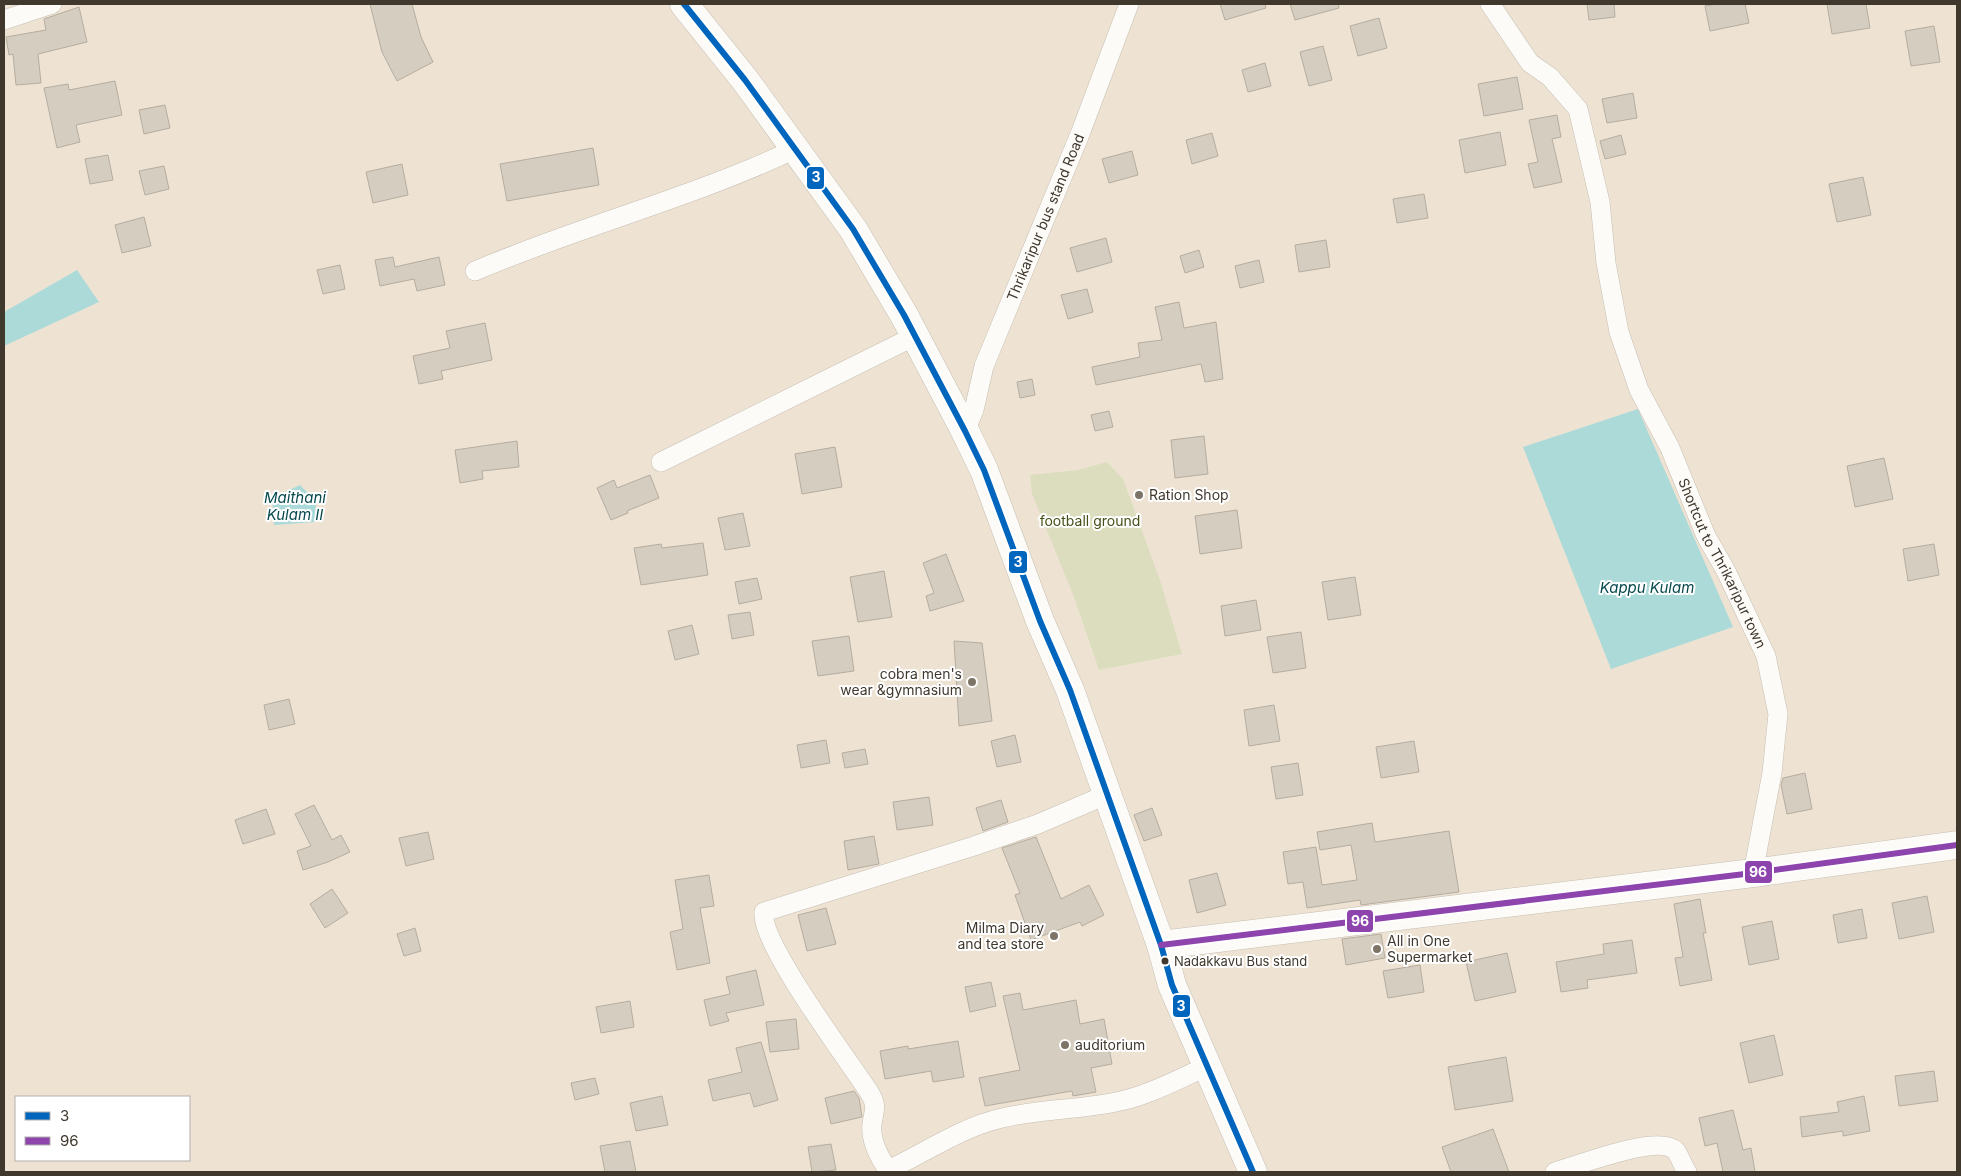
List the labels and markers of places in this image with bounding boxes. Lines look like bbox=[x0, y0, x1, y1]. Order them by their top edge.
place label: Ration Shop bbox=[1149, 486, 1229, 503]
marker: Ration Shop bbox=[1133, 489, 1145, 501]
place label: cobra men's wear &gymnasium bbox=[840, 665, 962, 698]
marker: cobra men's wear &gymnasium bbox=[966, 676, 978, 688]
place label: Milma Diary and tea store bbox=[957, 919, 1044, 952]
marker: Milma Diary and tea store bbox=[1048, 930, 1060, 942]
place label: All in One Supermarket bbox=[1387, 932, 1473, 965]
marker: All in One Supermarket bbox=[1371, 943, 1383, 955]
place label: Nadakkavu Bus stand bbox=[1174, 953, 1307, 969]
marker: Nadakkavu Bus stand bbox=[1160, 956, 1170, 966]
place label: auditorium bbox=[1075, 1036, 1145, 1053]
marker: auditorium bbox=[1059, 1039, 1071, 1051]

